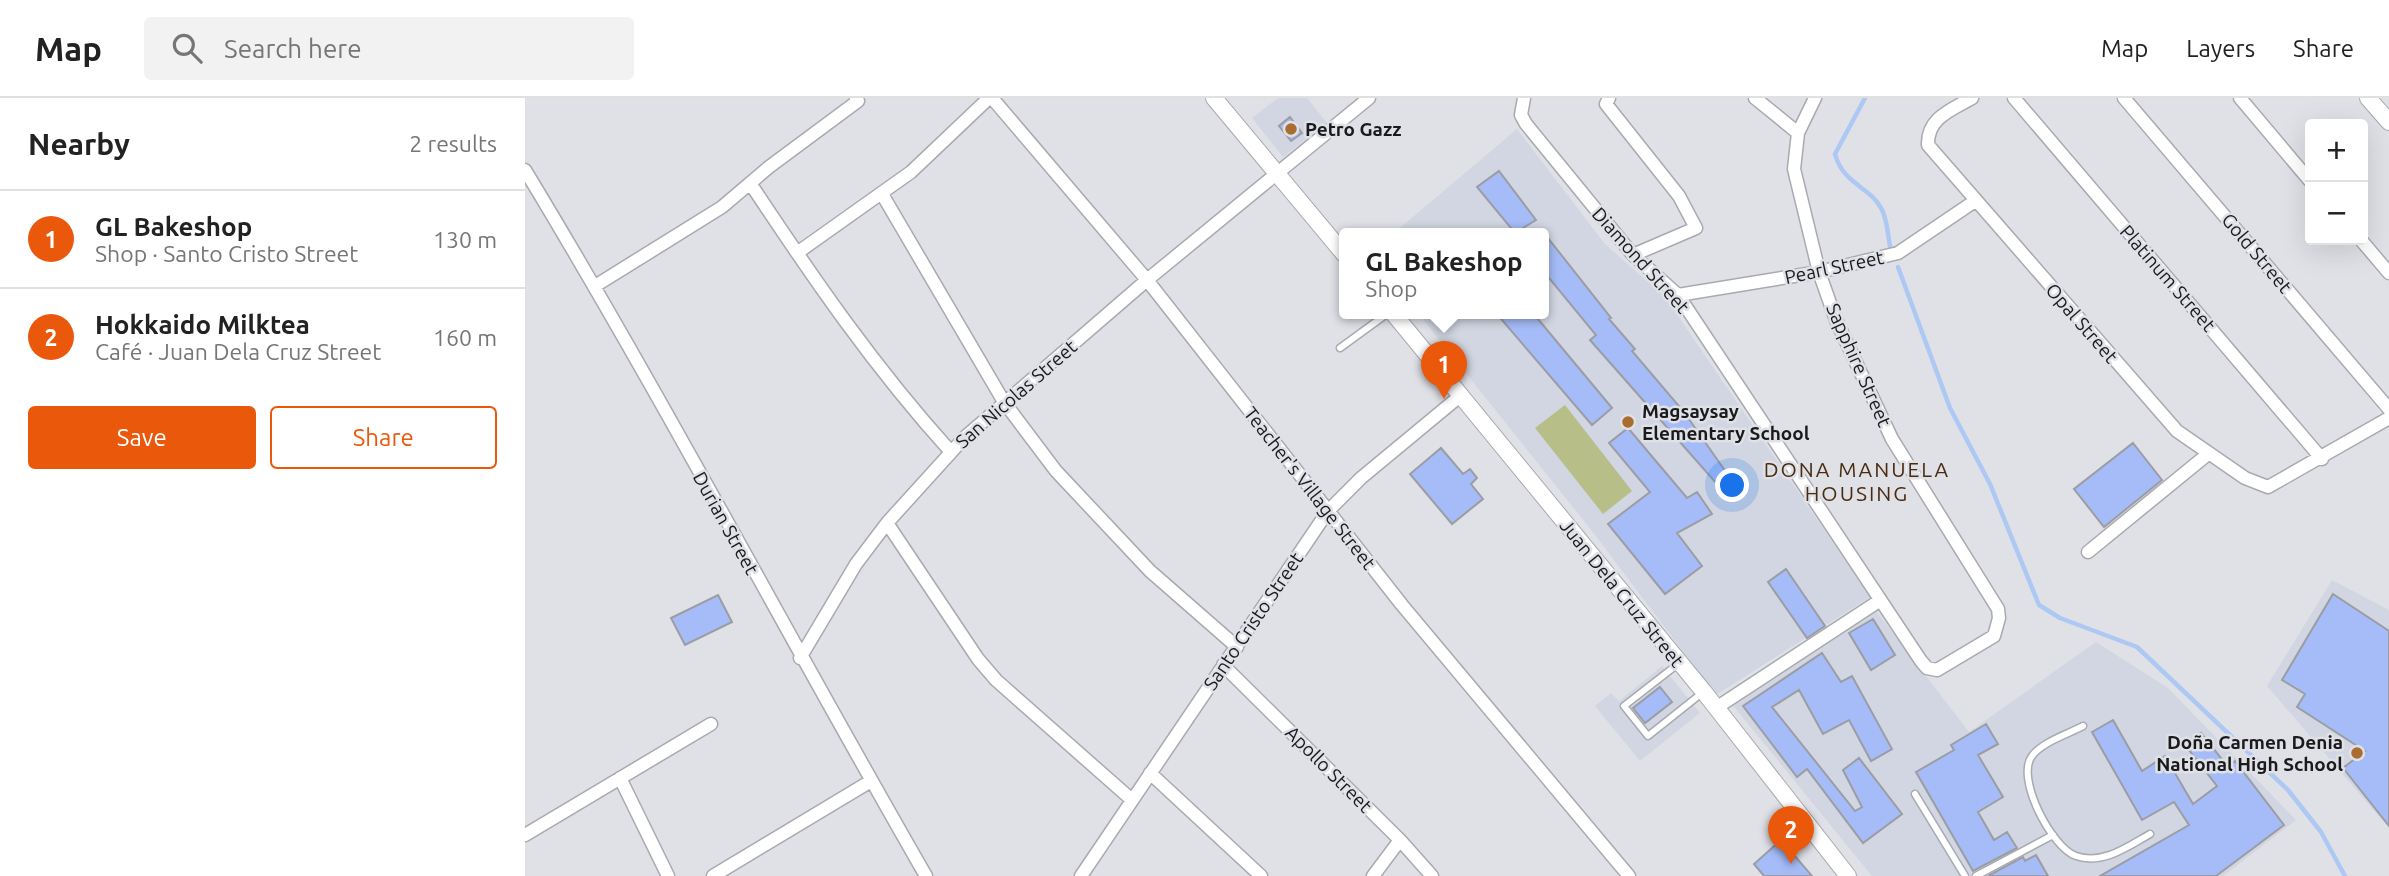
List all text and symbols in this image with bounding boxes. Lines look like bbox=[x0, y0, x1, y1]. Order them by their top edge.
search box bbox=[144, 17, 634, 80]
icon: search bbox=[168, 29, 206, 67]
text: Map bbox=[35, 30, 102, 67]
text: Search here bbox=[224, 34, 362, 63]
text: Map bbox=[2101, 35, 2148, 62]
text: Layers bbox=[2186, 35, 2255, 62]
text: Share bbox=[2293, 35, 2354, 62]
place label: Petro Gazz bbox=[1305, 118, 1402, 140]
map controls bbox=[2305, 119, 2368, 245]
button: + bbox=[2305, 119, 2368, 182]
marker: Petro Gazz bbox=[1283, 121, 1299, 137]
text: Nearby bbox=[28, 127, 130, 161]
text: 2 results bbox=[409, 131, 497, 156]
button: − bbox=[2305, 182, 2368, 245]
street label: Diamond Street bbox=[1588, 203, 1695, 318]
street label: Gold Street bbox=[2217, 209, 2297, 298]
text: GL Bakeshop bbox=[95, 212, 252, 241]
street label: Platinum Street bbox=[2116, 220, 2221, 336]
text: 1 bbox=[45, 227, 57, 252]
text: 130 m bbox=[433, 227, 497, 252]
popup bbox=[1339, 228, 1549, 319]
text: Shop · Santo Cristo Street bbox=[95, 241, 358, 266]
street label: Pearl Street bbox=[1782, 246, 1886, 288]
text: GL Bakeshop bbox=[1365, 247, 1523, 276]
text: Shop bbox=[1365, 276, 1417, 301]
street label: Opal Street bbox=[2042, 279, 2123, 368]
street label: Sapphire Street bbox=[1822, 300, 1896, 430]
text: Hokkaido Milktea bbox=[95, 310, 310, 339]
text: 2 bbox=[45, 325, 57, 350]
text: 160 m bbox=[433, 325, 497, 350]
street label: San Nicolas Street bbox=[951, 335, 1082, 453]
text: Café · Juan Dela Cruz Street bbox=[95, 339, 381, 364]
pin: 1 bbox=[1421, 341, 1467, 399]
place label: Magsaysay Elementary School bbox=[1642, 400, 1810, 444]
street label: Teacher's Village Street bbox=[1240, 402, 1381, 574]
button: Save bbox=[28, 406, 256, 469]
button: Share bbox=[270, 406, 497, 469]
marker: Magsaysay Elementary School bbox=[1620, 414, 1636, 430]
district label: DONA MANUELA HOUSING bbox=[1764, 457, 1950, 505]
street label: Durian Street bbox=[689, 468, 764, 579]
your location bbox=[1715, 468, 1749, 502]
street label: Juan Dela Cruz Street bbox=[1556, 515, 1689, 672]
street label: Santo Cristo Street bbox=[1199, 548, 1307, 694]
street label: Apollo Street bbox=[1281, 721, 1377, 817]
place label: Doña Carmen Denia National High School bbox=[2156, 731, 2343, 775]
marker: Doña Carmen Denia National High School bbox=[2349, 745, 2365, 761]
pin: 2 bbox=[1768, 806, 1814, 864]

